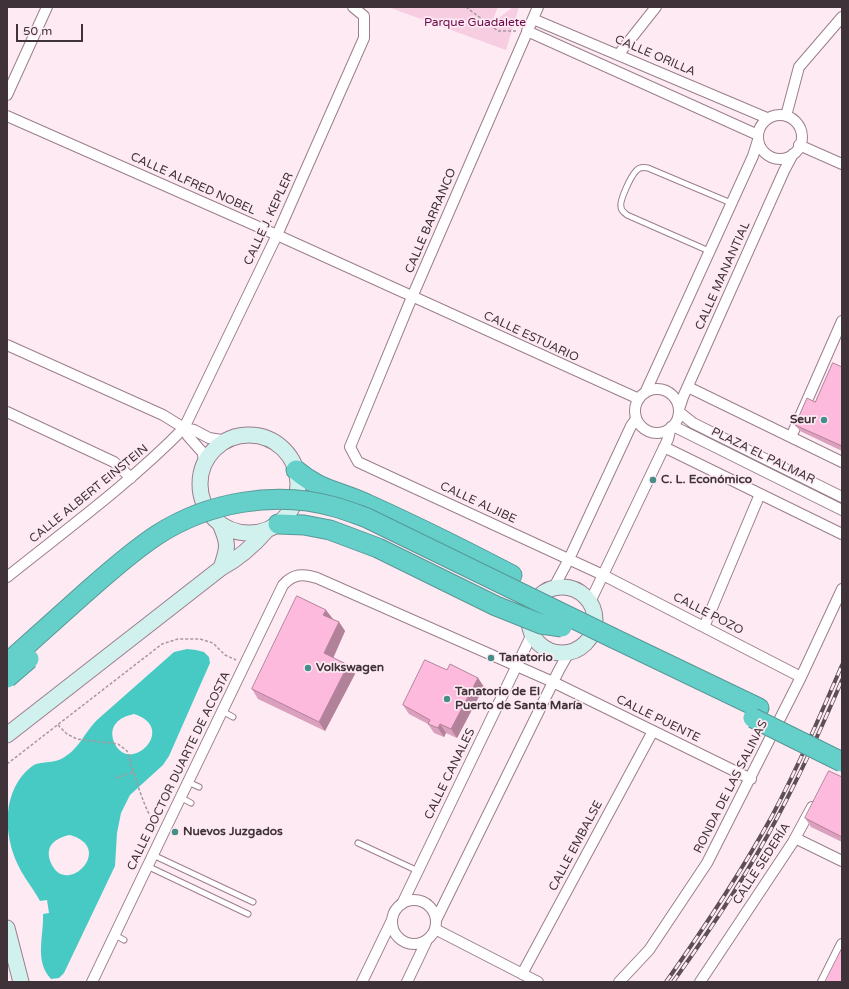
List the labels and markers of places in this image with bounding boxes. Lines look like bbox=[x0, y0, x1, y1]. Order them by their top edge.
place label: Seur bbox=[790, 413, 816, 427]
marker: Seur bbox=[819, 415, 829, 425]
place label: C. L. Económico bbox=[661, 473, 752, 487]
marker: C. L. Económico bbox=[648, 475, 658, 485]
place label: Tanatorio bbox=[499, 651, 553, 665]
marker: Tanatorio bbox=[486, 653, 496, 663]
place label: Volkswagen bbox=[316, 661, 384, 675]
marker: Volkswagen bbox=[303, 663, 313, 673]
place label: Tanatorio de El Puerto de Santa María bbox=[455, 685, 582, 713]
marker: Tanatorio de El Puerto de Santa María bbox=[442, 694, 452, 704]
place label: Nuevos Juzgados bbox=[183, 825, 283, 839]
marker: Nuevos Juzgados bbox=[170, 827, 180, 837]

